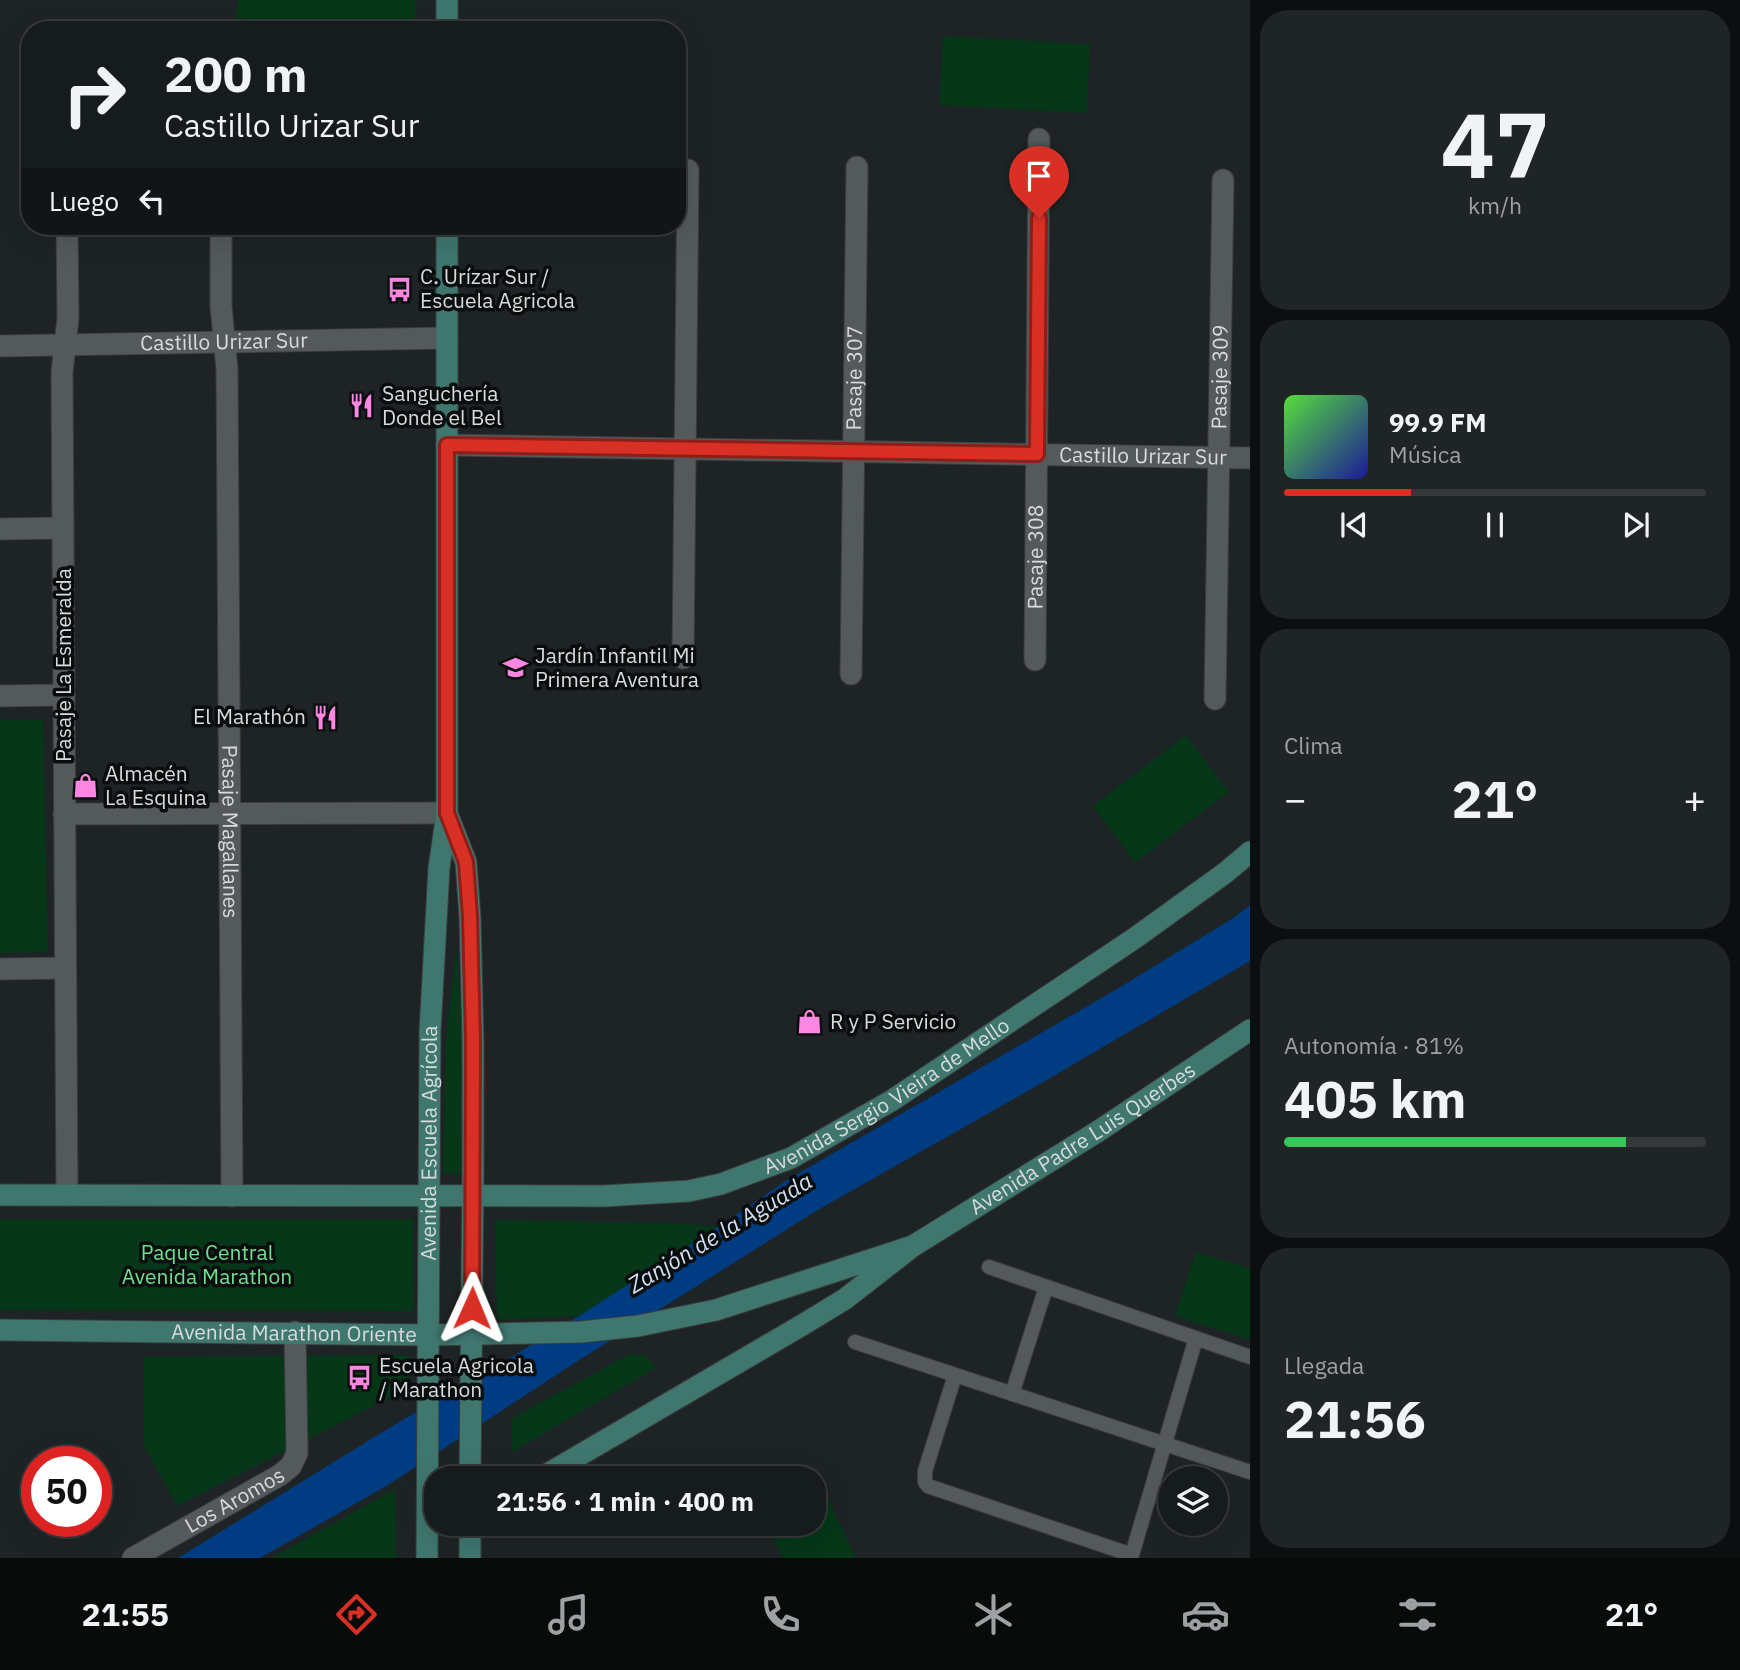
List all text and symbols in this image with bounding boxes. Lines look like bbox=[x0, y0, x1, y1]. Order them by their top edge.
text: 200 m bbox=[164, 42, 308, 105]
icon: right bbox=[49, 49, 140, 140]
text: 47 bbox=[1440, 85, 1550, 203]
text: Castillo Urizar Sur bbox=[164, 104, 419, 146]
pin bbox=[1009, 146, 1069, 218]
icon: arrive bbox=[1020, 157, 1058, 195]
icon: left bbox=[133, 182, 171, 220]
text: Luego bbox=[49, 184, 119, 218]
text: km/h bbox=[1468, 190, 1522, 220]
place label: C. Urízar Sur / Escuela Agricola bbox=[420, 262, 575, 314]
bus stop icon: C. Urízar Sur / Escuela Agricola bbox=[386, 275, 414, 303]
street label: Pasaje 309 bbox=[1204, 324, 1234, 430]
street label: Castillo Urizar Sur bbox=[140, 325, 308, 356]
street label: Pasaje 307 bbox=[839, 325, 868, 431]
place label: Sanguchería Donde el Bel bbox=[382, 379, 502, 431]
restaurant icon: Sanguchería Donde el Bel bbox=[348, 392, 376, 420]
text: 99.9 FM bbox=[1389, 405, 1487, 439]
text: Música bbox=[1389, 439, 1462, 469]
street label: Castillo Urizar Sur bbox=[1059, 440, 1227, 471]
street label: Pasaje 308 bbox=[1020, 504, 1049, 609]
icon: previous bbox=[1335, 506, 1373, 544]
icon: pause bbox=[1476, 506, 1514, 544]
icon: next bbox=[1617, 506, 1655, 544]
street label: Pasaje La Esmeralda bbox=[49, 568, 77, 762]
place label: Jardín Infantil Mi Primera Aventura bbox=[535, 641, 699, 693]
school or university icon: Jardín Infantil Mi Primera Aventura bbox=[501, 654, 529, 682]
place label: El Marathón bbox=[193, 702, 306, 730]
restaurant icon: El Marathón bbox=[312, 703, 340, 731]
text: Clima bbox=[1284, 730, 1343, 760]
street label: Pasaje Magallanes bbox=[216, 745, 245, 919]
place label: Almacén La Esquina bbox=[105, 759, 207, 811]
text: 21° bbox=[1452, 765, 1538, 832]
shop icon: Almacén La Esquina bbox=[71, 772, 99, 800]
text: − bbox=[1284, 774, 1307, 823]
text: + bbox=[1683, 774, 1706, 823]
place label: R y P Servicio bbox=[830, 1007, 956, 1035]
shop icon: R y P Servicio bbox=[796, 1008, 824, 1036]
street label: Avenida Sergio Vieira de Mello bbox=[759, 1011, 1015, 1180]
street label: Avenida Escuela Agrícola bbox=[414, 1024, 443, 1261]
text: Autonomía · 81% bbox=[1284, 1030, 1464, 1060]
street label: Avenida Padre Luis Querbes bbox=[964, 1055, 1201, 1221]
text: 405 km bbox=[1284, 1065, 1466, 1132]
water label: Zanjón de la Aguada bbox=[621, 1165, 817, 1300]
park label: Paque Central Avenida Marathon bbox=[122, 1238, 292, 1290]
position arrow bbox=[435, 1271, 509, 1345]
street label: Avenida Marathon Oriente bbox=[171, 1317, 417, 1348]
text: Llegada bbox=[1284, 1350, 1364, 1380]
place label: Escuela Agricola / Marathon bbox=[379, 1351, 534, 1403]
bus stop icon: Escuela Agricola / Marathon bbox=[345, 1364, 373, 1392]
text: 21:56 bbox=[1284, 1385, 1426, 1452]
speed limit sign: 50 bbox=[21, 1446, 112, 1537]
street label: Los Aromos bbox=[179, 1460, 289, 1539]
map controls bbox=[1158, 1466, 1228, 1536]
button: layers bbox=[1158, 1466, 1228, 1536]
text: 21:56 · 1 min · 400 m bbox=[496, 1484, 754, 1518]
icon: directions bbox=[332, 1590, 381, 1639]
icon: music bbox=[544, 1590, 593, 1639]
icon: phone bbox=[756, 1590, 805, 1639]
icon: climate bbox=[969, 1590, 1018, 1639]
icon: car bbox=[1181, 1590, 1230, 1639]
icon: filters bbox=[1393, 1590, 1442, 1639]
text: 21:55 bbox=[82, 1593, 169, 1635]
text: 21° bbox=[1605, 1593, 1658, 1635]

